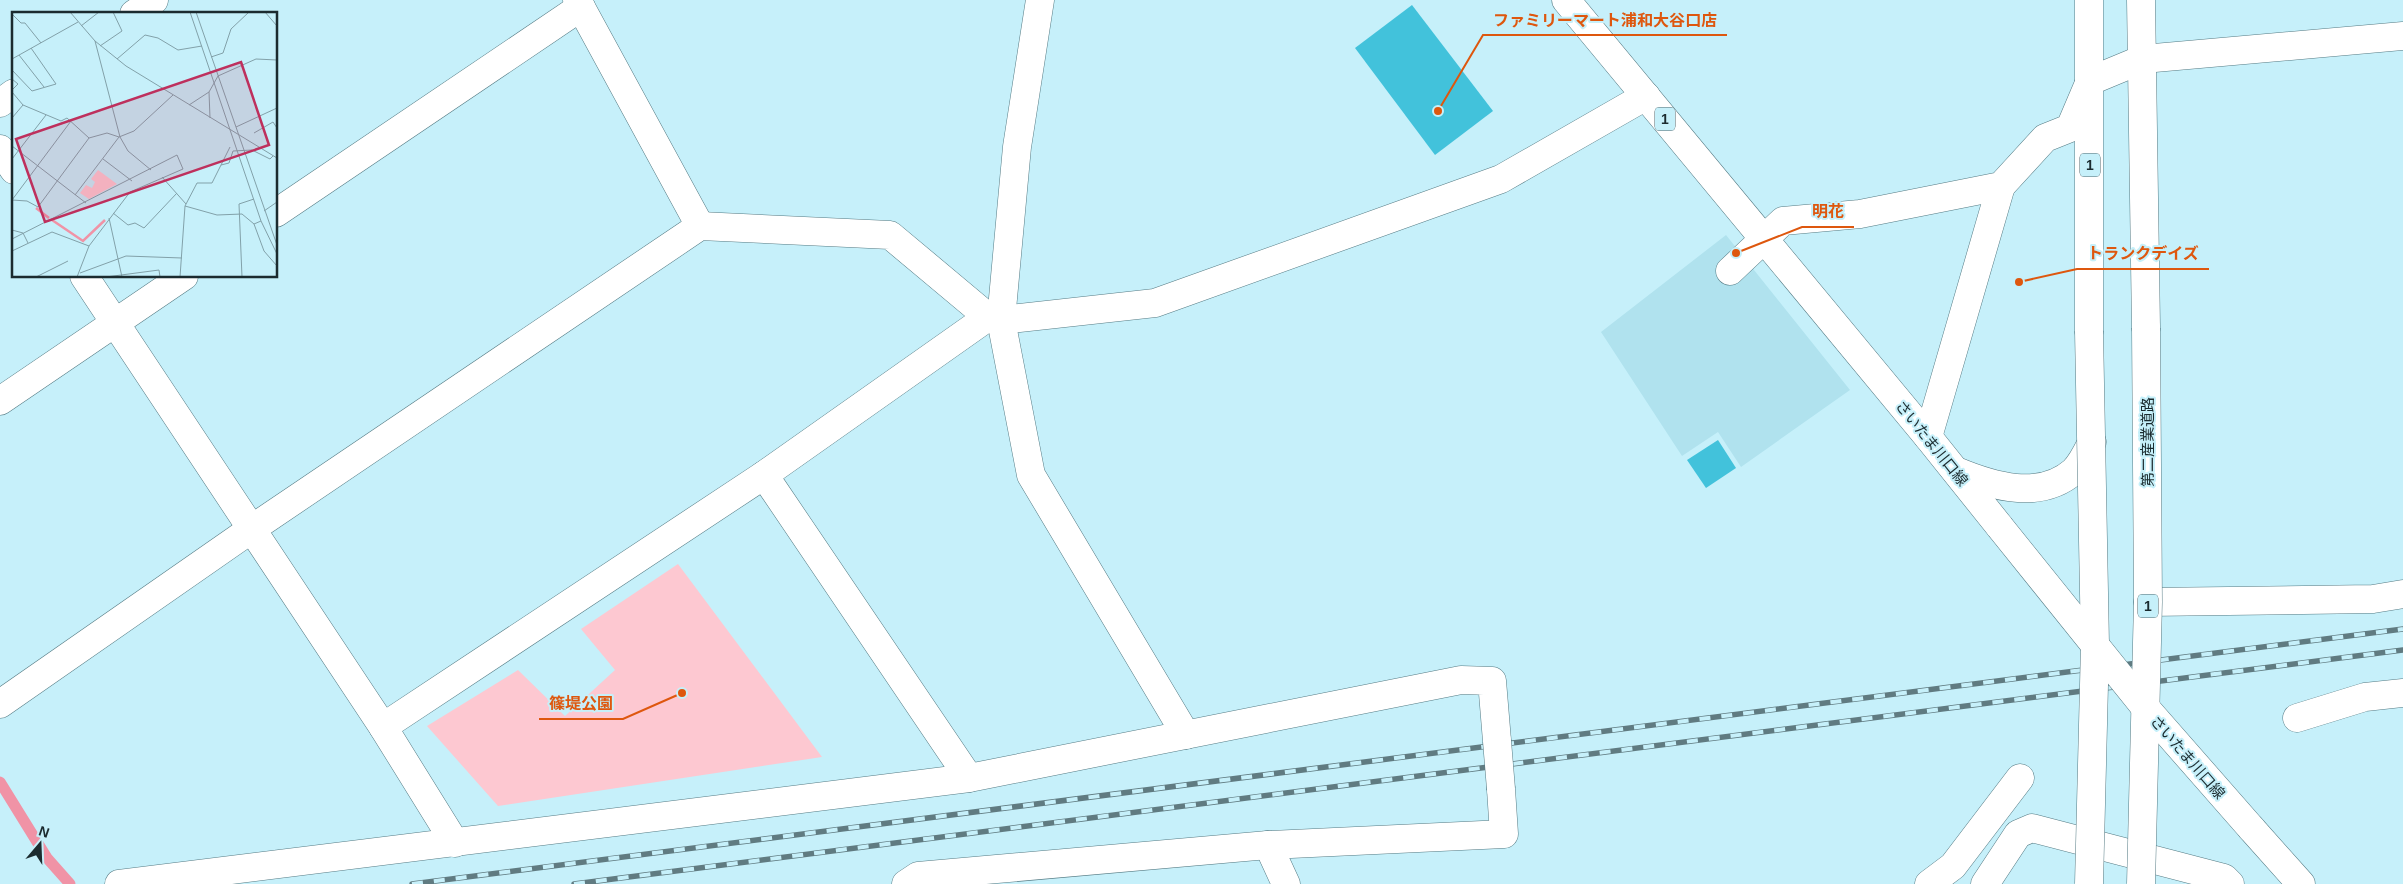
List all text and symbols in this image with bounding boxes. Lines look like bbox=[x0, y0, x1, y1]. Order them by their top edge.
callout: ファミリーマート浦和大谷口店 bbox=[1483, 4, 1727, 35]
text: ファミリーマート浦和大谷口店 bbox=[1493, 11, 1717, 29]
inset map bbox=[12, 12, 278, 278]
road number: 1 bbox=[1655, 108, 1675, 130]
road number: 1 bbox=[2080, 154, 2100, 176]
callout: 明花 bbox=[1802, 196, 1854, 227]
text: 明花 bbox=[1812, 203, 1844, 220]
callout: トランクデイズ bbox=[2077, 238, 2209, 269]
text: トランクデイズ bbox=[2087, 245, 2199, 262]
street label: さいたま川口線 bbox=[1892, 397, 1972, 489]
street label: 第二産業道路 bbox=[2139, 397, 2156, 487]
road number: 1 bbox=[2138, 594, 2158, 618]
callout: 篠堤公園 bbox=[539, 688, 623, 719]
text: 篠堤公園 bbox=[549, 695, 613, 712]
street label: さいたま川口線 bbox=[2147, 712, 2229, 802]
north arrow bbox=[15, 819, 65, 869]
text: N bbox=[37, 822, 52, 841]

